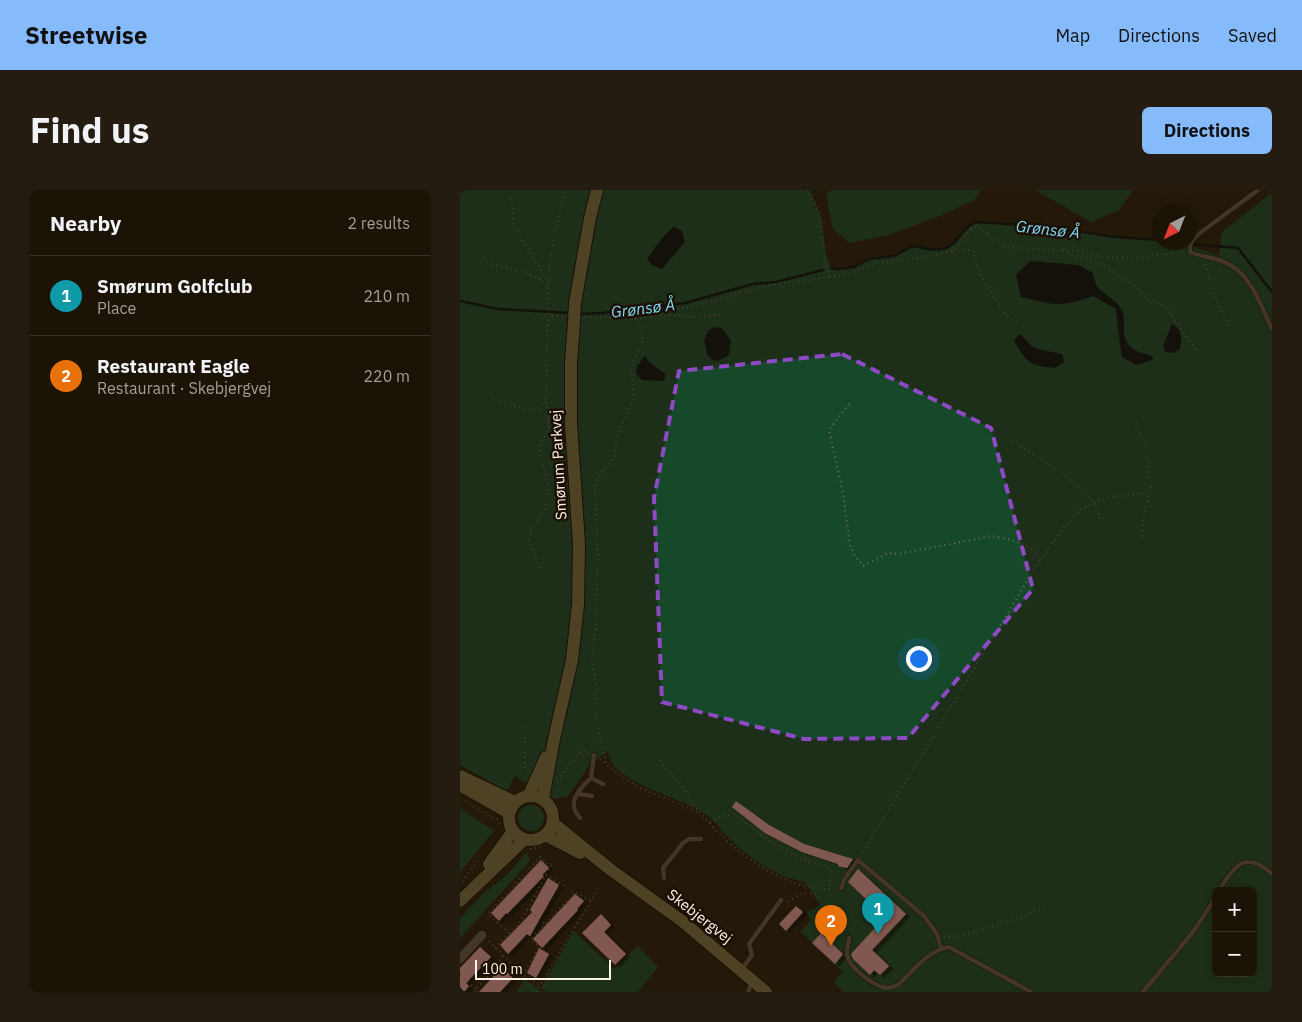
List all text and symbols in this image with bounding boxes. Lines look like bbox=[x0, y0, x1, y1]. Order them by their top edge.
text: Streetwise bbox=[25, 19, 147, 51]
text: Map bbox=[1055, 24, 1090, 47]
text: Directions bbox=[1118, 24, 1200, 47]
text: Saved bbox=[1228, 24, 1277, 47]
text: Find us bbox=[30, 107, 149, 153]
button: Directions bbox=[1142, 107, 1272, 154]
north arrow bbox=[1152, 205, 1197, 250]
text: Nearby bbox=[50, 209, 121, 237]
text: 2 results bbox=[347, 213, 410, 233]
water label: Grønsø Å bbox=[1015, 215, 1081, 242]
text: Smørum Golfclub bbox=[97, 274, 253, 298]
text: 1 bbox=[61, 286, 71, 306]
text: 210 m bbox=[363, 286, 410, 306]
water label: Grønsø Å bbox=[610, 293, 676, 322]
text: Place bbox=[97, 298, 136, 318]
text: Restaurant Eagle bbox=[97, 354, 250, 378]
text: 2 bbox=[61, 366, 71, 386]
text: 220 m bbox=[363, 366, 410, 386]
text: Restaurant · Skebjergvej bbox=[97, 378, 271, 398]
street label: Smørum Parkvej bbox=[546, 409, 570, 521]
your location bbox=[906, 646, 932, 672]
street label: Skebjergvej bbox=[664, 885, 736, 947]
map controls bbox=[1212, 887, 1257, 977]
button: + bbox=[1212, 887, 1257, 932]
pin: 1 bbox=[862, 893, 894, 934]
pin: 2 bbox=[815, 905, 847, 946]
button: − bbox=[1212, 932, 1257, 977]
scale bar bbox=[475, 957, 611, 980]
text: 100 m bbox=[482, 960, 523, 978]

